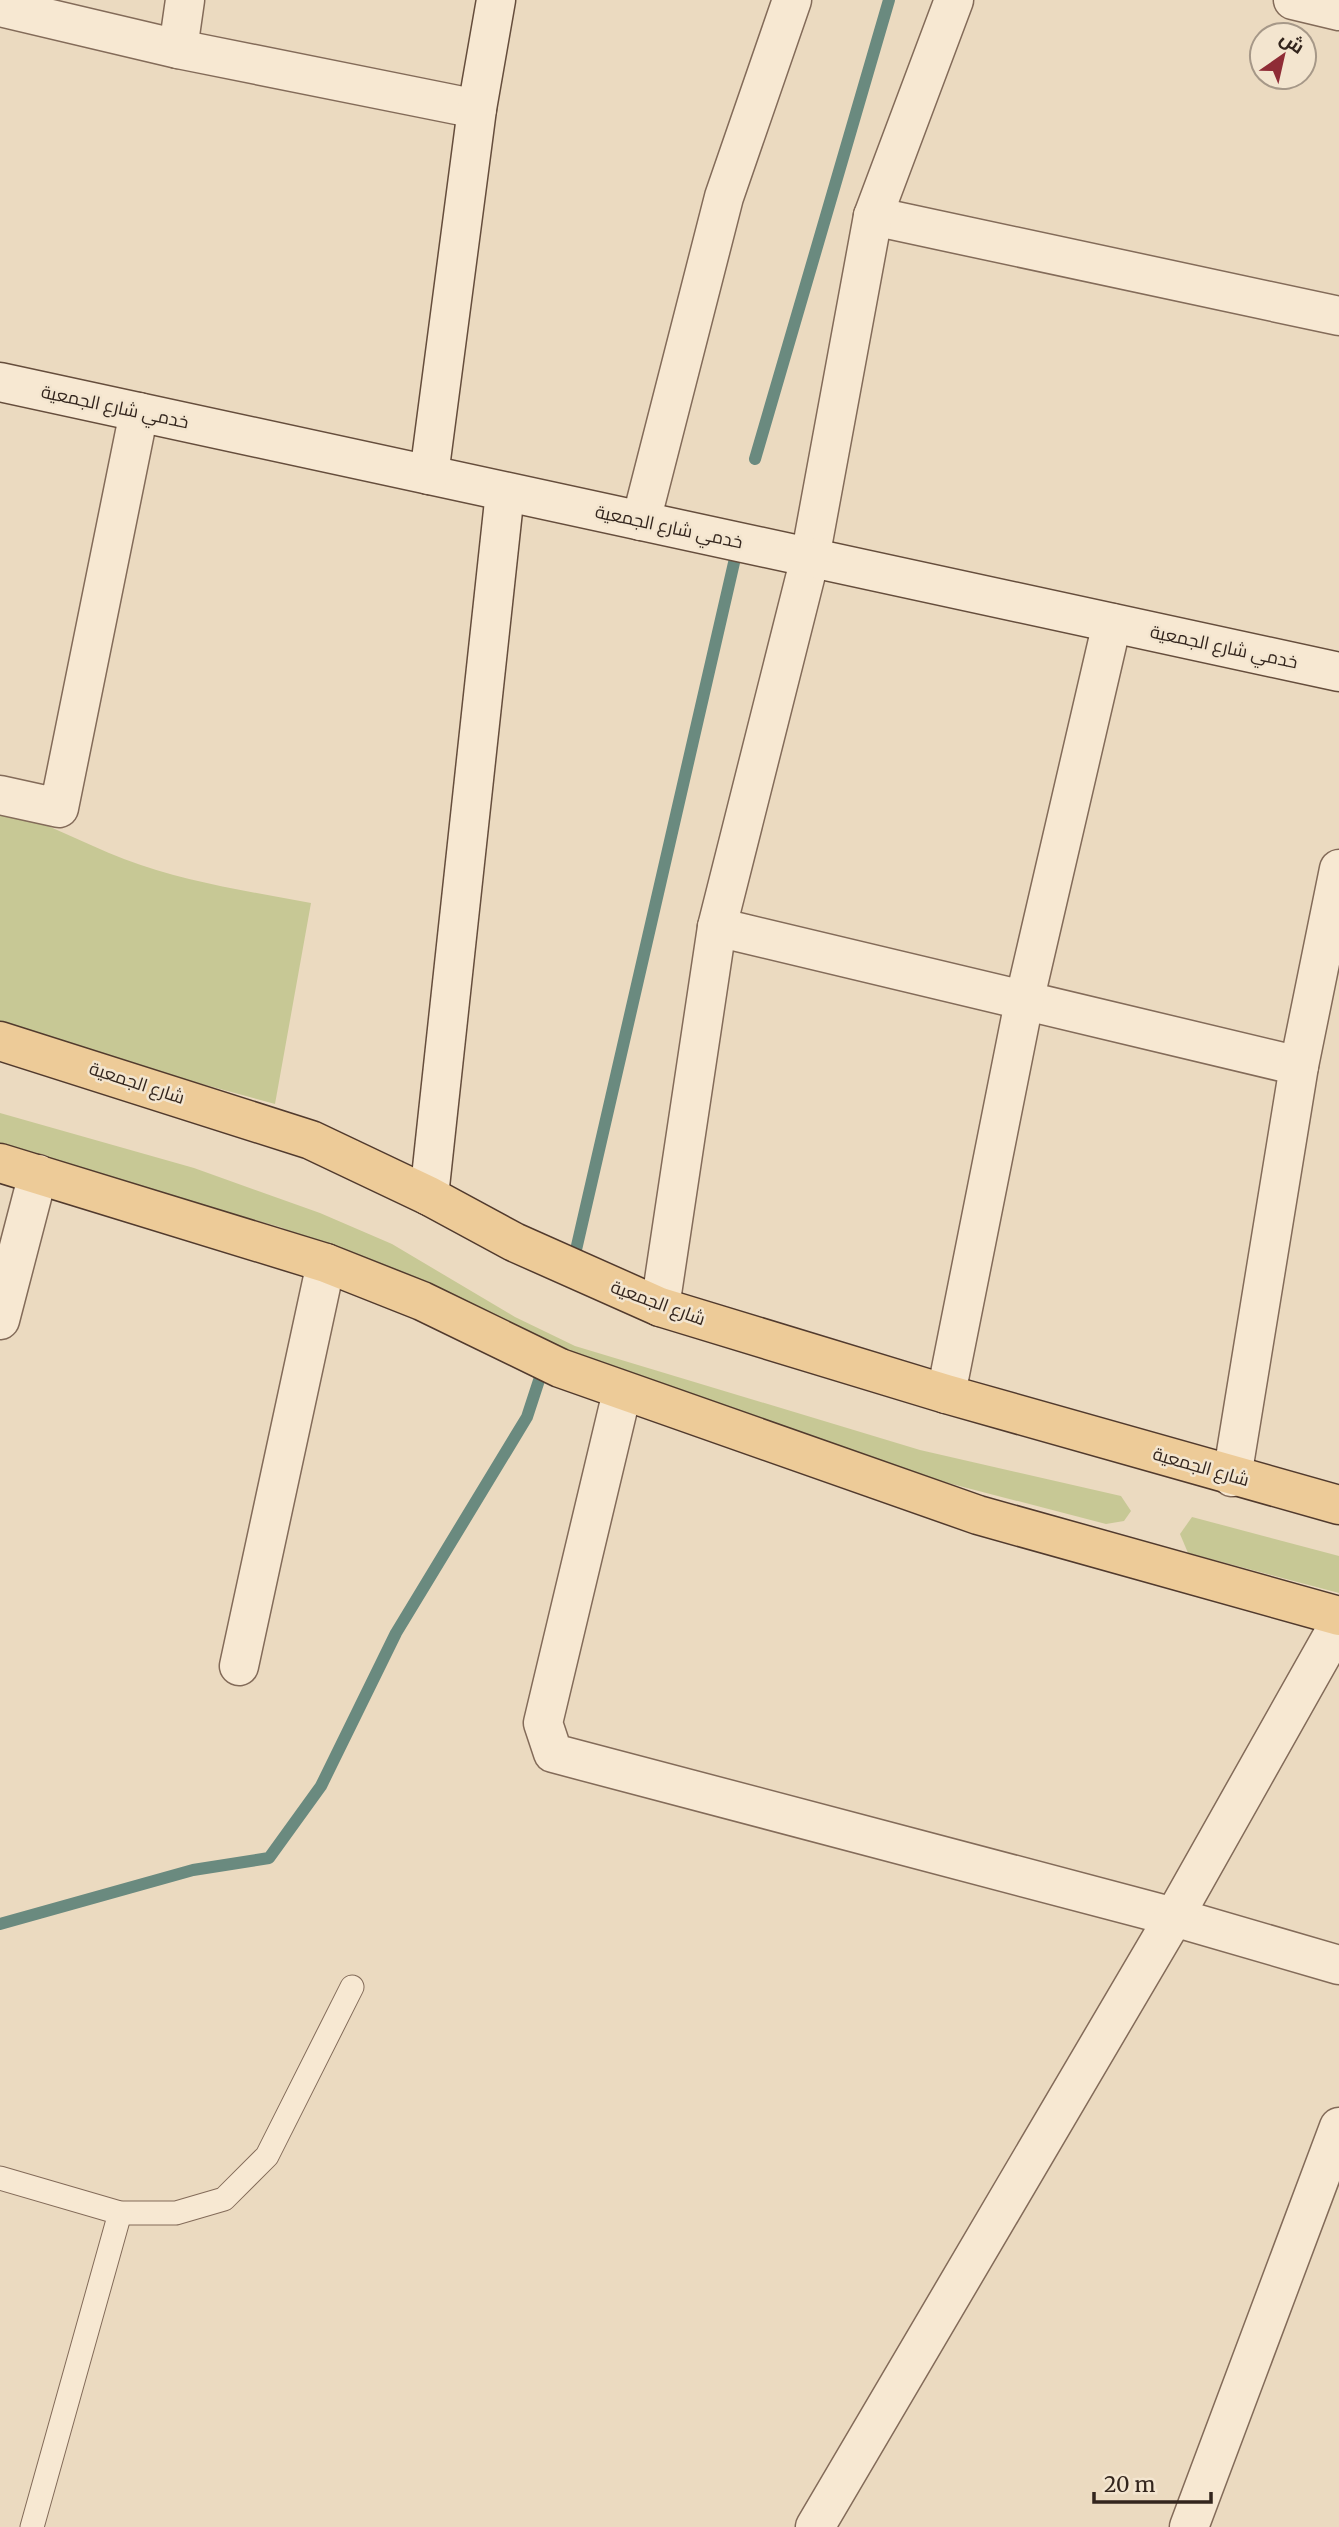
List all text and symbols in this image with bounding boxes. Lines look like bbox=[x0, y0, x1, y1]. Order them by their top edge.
north arrow bbox=[1248, 21, 1318, 91]
text: ش bbox=[1276, 25, 1309, 59]
street label: خدمي شارع الجمعية bbox=[39, 380, 191, 436]
street label: خدمي شارع الجمعية bbox=[593, 500, 745, 556]
street label: خدمي شارع الجمعية bbox=[1148, 620, 1300, 676]
street label: شارع الجمعية bbox=[86, 1056, 188, 1110]
street label: شارع الجمعية bbox=[607, 1275, 709, 1331]
street label: شارع الجمعية bbox=[1150, 1442, 1252, 1492]
scale bar bbox=[1094, 2460, 1211, 2504]
text: 20 m bbox=[1104, 2471, 1156, 2498]

